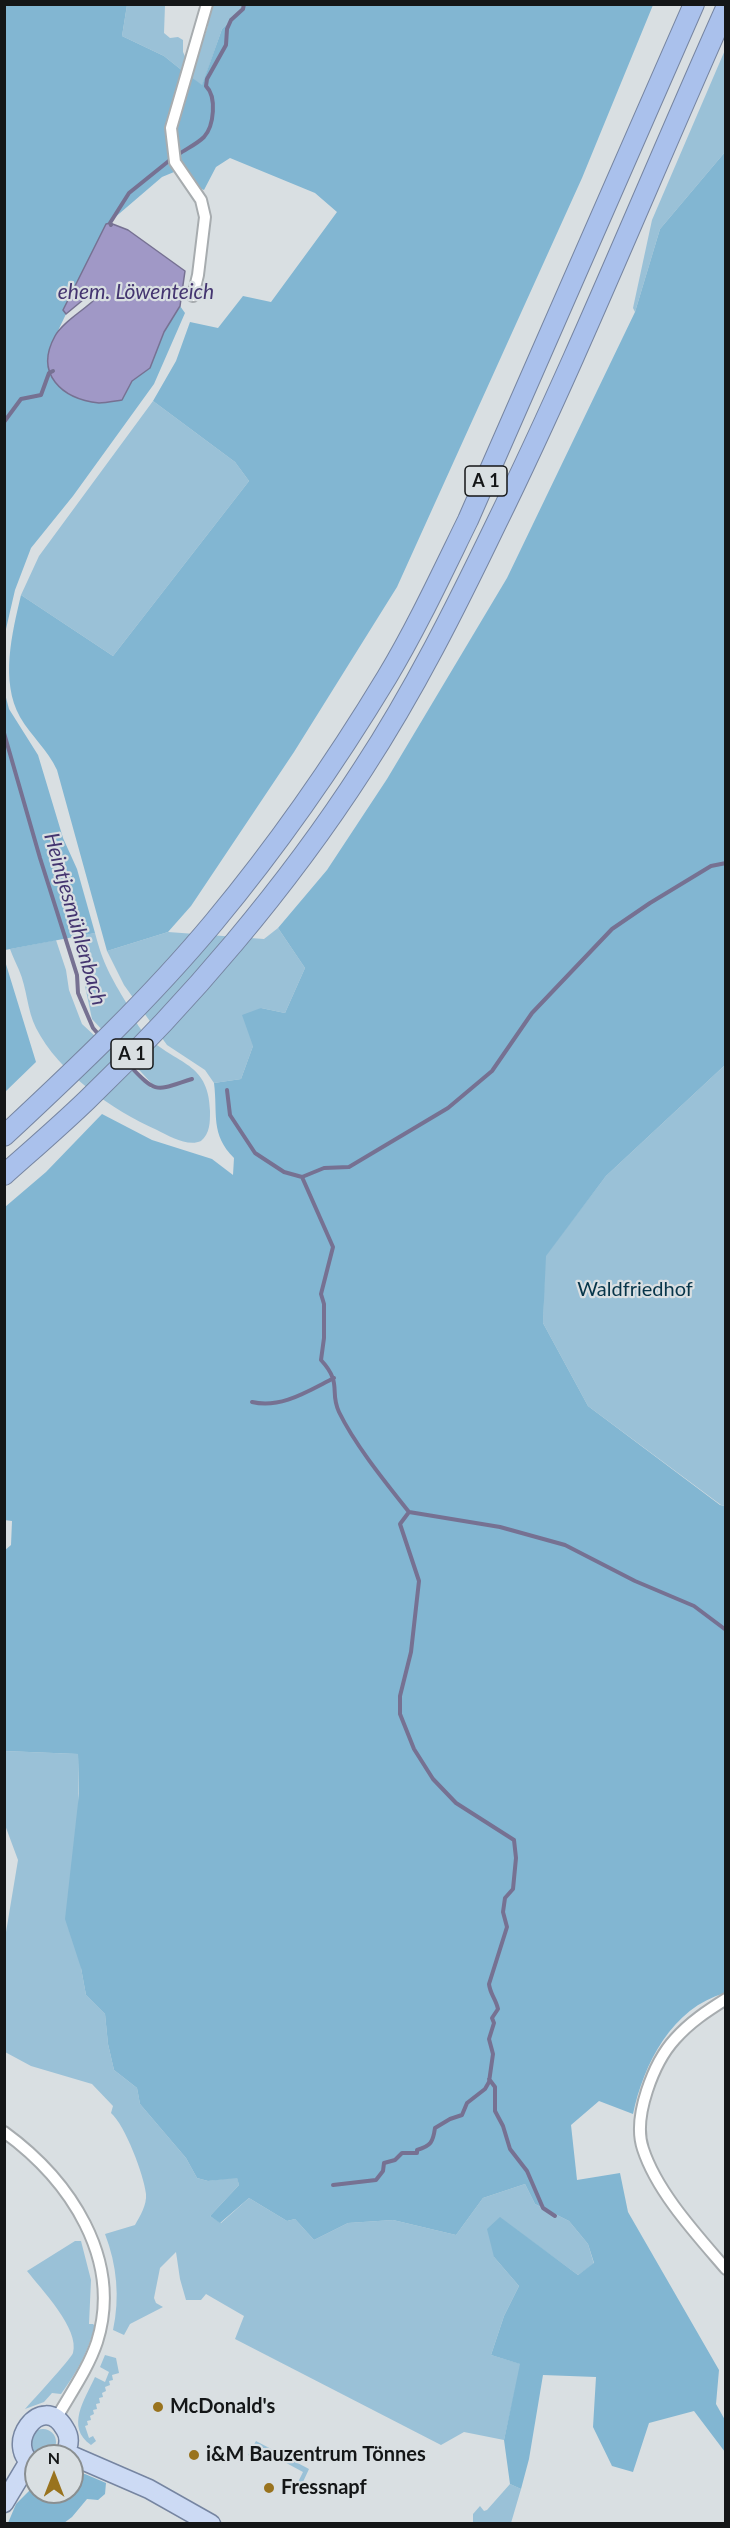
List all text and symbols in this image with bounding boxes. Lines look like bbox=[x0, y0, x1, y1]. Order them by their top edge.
water label: ehem. Löwenteich bbox=[58, 279, 214, 305]
road number: A 1 bbox=[465, 466, 507, 496]
water label: Heintjesmühlenbach bbox=[38, 830, 112, 1008]
road number: A 1 bbox=[111, 1039, 153, 1069]
park label: Waldfriedhof bbox=[577, 1278, 693, 1302]
place label: McDonald's bbox=[170, 2395, 275, 2419]
marker: McDonald's bbox=[151, 2400, 165, 2414]
place label: i&M Bauzentrum Tönnes bbox=[206, 2443, 426, 2467]
north arrow bbox=[24, 2444, 84, 2504]
text: N bbox=[48, 2448, 60, 2467]
marker: i&M Bauzentrum Tönnes bbox=[187, 2448, 201, 2462]
place label: Fressnapf bbox=[281, 2476, 367, 2500]
marker: Fressnapf bbox=[262, 2481, 276, 2495]

